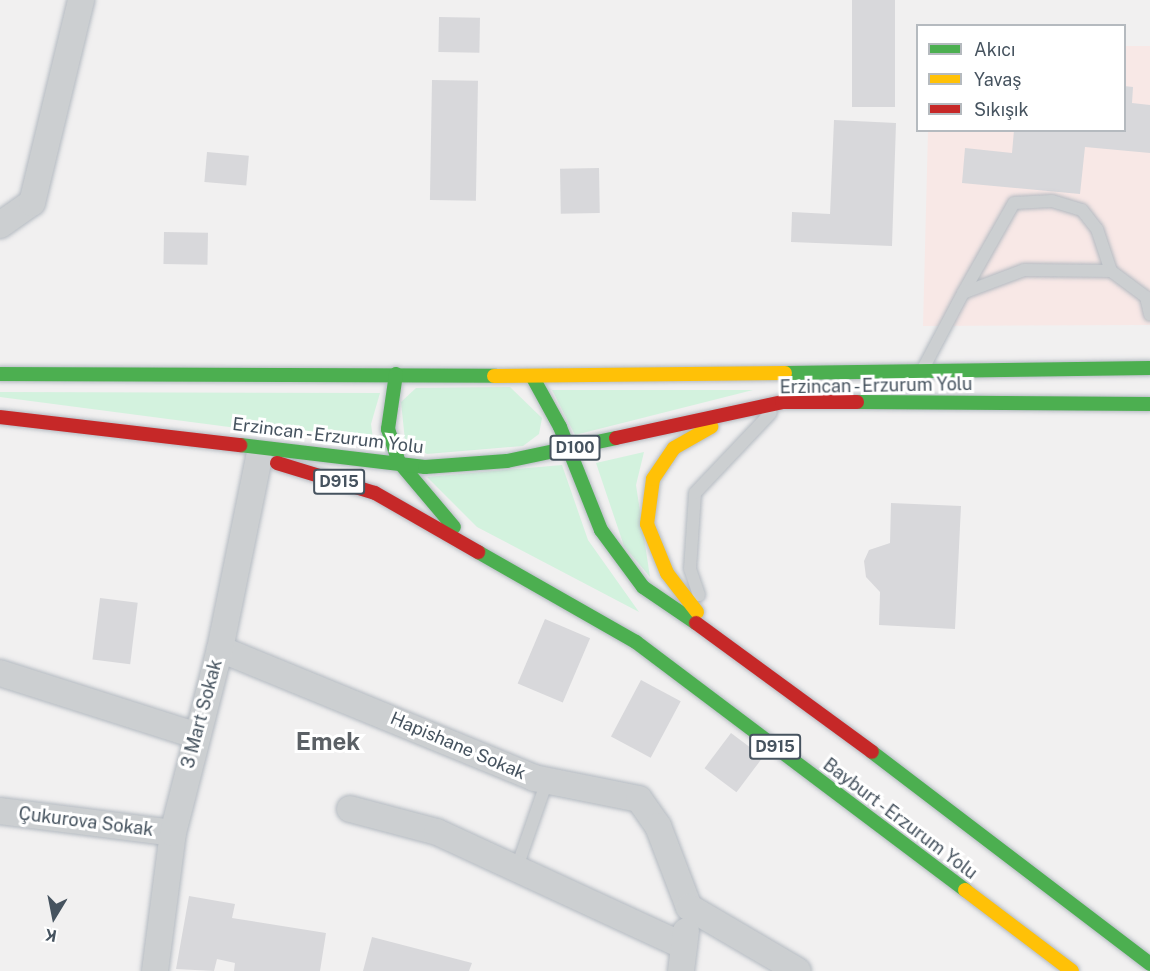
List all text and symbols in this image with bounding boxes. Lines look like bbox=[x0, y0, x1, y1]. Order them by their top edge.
legend bbox=[916, 24, 1126, 132]
text: Akıcı bbox=[974, 39, 1015, 60]
text: Yavaş bbox=[974, 69, 1021, 90]
text: Sıkışık bbox=[974, 99, 1029, 120]
street label: Erzincan - Erzurum Yolu bbox=[777, 373, 975, 399]
street label: Erzincan - Erzurum Yolu bbox=[229, 413, 427, 459]
road number: D100 bbox=[550, 435, 600, 461]
road number: D915 bbox=[312, 469, 366, 495]
street label: 3 Mart Sokak bbox=[177, 657, 227, 771]
street label: Hapishane Sokak bbox=[387, 708, 529, 784]
district label: Emek bbox=[296, 728, 360, 756]
road number: D915 bbox=[748, 734, 802, 760]
street label: Bayburt - Erzurum Yolu bbox=[817, 752, 983, 886]
street label: Çukurova Sokak bbox=[17, 803, 155, 841]
north arrow bbox=[24, 887, 84, 947]
text: K bbox=[43, 925, 58, 946]

